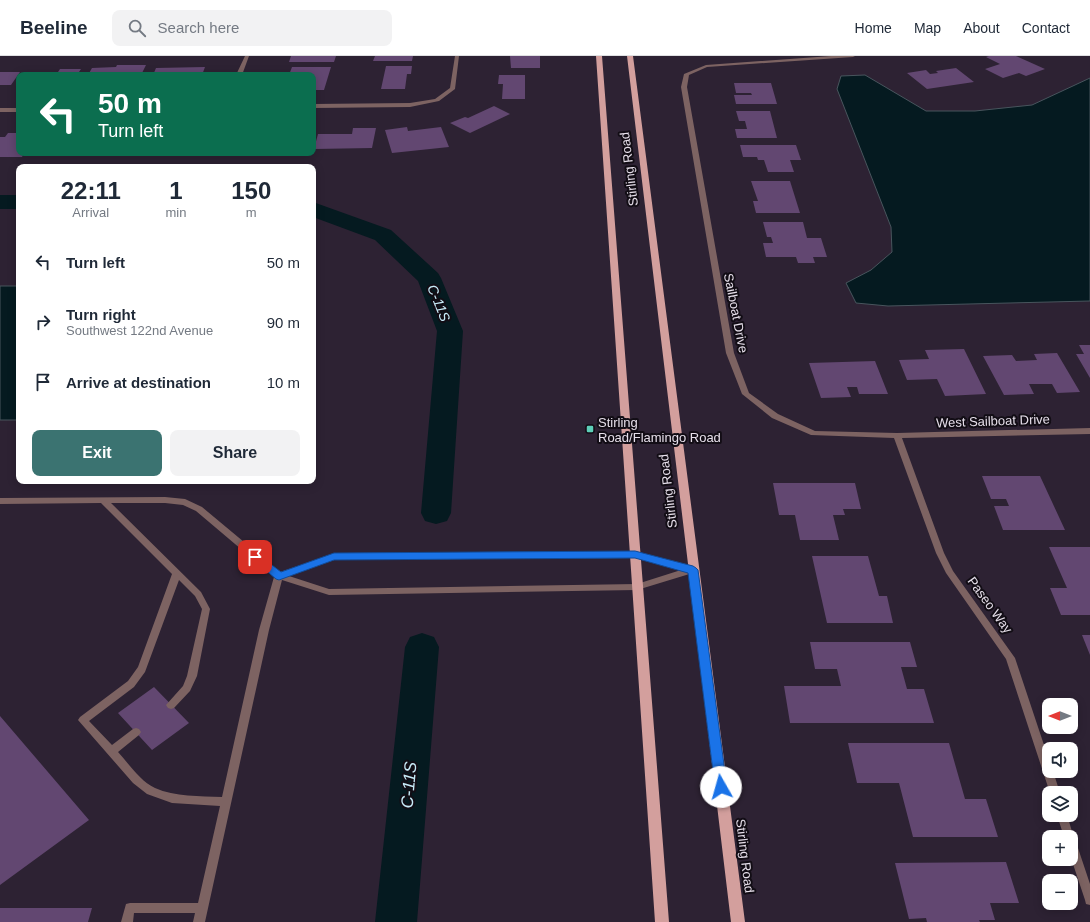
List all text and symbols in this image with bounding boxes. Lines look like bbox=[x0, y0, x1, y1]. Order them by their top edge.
search box bbox=[112, 10, 392, 46]
text: Beeline bbox=[20, 17, 88, 38]
icon: search bbox=[126, 17, 148, 39]
text: Search here bbox=[158, 19, 239, 36]
text: Home bbox=[855, 20, 892, 36]
text: Map bbox=[914, 20, 941, 36]
text: About bbox=[963, 20, 1000, 36]
text: Contact bbox=[1022, 20, 1070, 36]
icon: left bbox=[32, 88, 84, 140]
text: 50 m bbox=[98, 88, 162, 119]
text: Turn left bbox=[98, 121, 163, 141]
street label: Stirling Road bbox=[617, 131, 641, 207]
text: 22:11 bbox=[61, 177, 121, 204]
text: 1 bbox=[169, 177, 183, 204]
text: 150 bbox=[231, 177, 271, 204]
text: Arrival bbox=[72, 205, 109, 220]
text: min bbox=[166, 205, 186, 220]
text: m bbox=[246, 205, 257, 220]
icon: left bbox=[32, 251, 54, 273]
text: Turn left bbox=[66, 254, 125, 271]
text: 50 m bbox=[267, 254, 300, 271]
street label: Sailboat Drive bbox=[721, 272, 751, 354]
water label: C-11S bbox=[424, 282, 454, 325]
text: Turn right bbox=[66, 306, 136, 323]
icon: right bbox=[32, 311, 54, 333]
text: 90 m bbox=[267, 314, 300, 331]
text: Southwest 122nd Avenue bbox=[66, 323, 213, 338]
icon: arrive bbox=[32, 371, 54, 393]
text: Arrive at destination bbox=[66, 374, 211, 391]
text: 10 m bbox=[267, 374, 300, 391]
street label: West Sailboat Drive bbox=[936, 412, 1050, 430]
place label: Stirling Road/Flamingo Road bbox=[598, 415, 721, 445]
marker: Stirling Road/Flamingo Road bbox=[585, 424, 595, 434]
button: Exit bbox=[32, 430, 162, 476]
button: Share bbox=[170, 430, 300, 476]
street label: Stirling Road bbox=[656, 453, 680, 529]
pin bbox=[238, 540, 272, 574]
icon: arrive bbox=[244, 546, 266, 568]
street label: Paseo Way bbox=[965, 574, 1016, 637]
north arrow bbox=[1042, 698, 1078, 734]
map controls bbox=[1042, 698, 1078, 910]
button: sound bbox=[1042, 742, 1078, 778]
water label: C-11S bbox=[397, 760, 421, 809]
position arrow bbox=[700, 766, 742, 808]
button: layers bbox=[1042, 786, 1078, 822]
street label: Stirling Road bbox=[733, 818, 757, 894]
button: + bbox=[1042, 830, 1078, 866]
button: − bbox=[1042, 874, 1078, 910]

